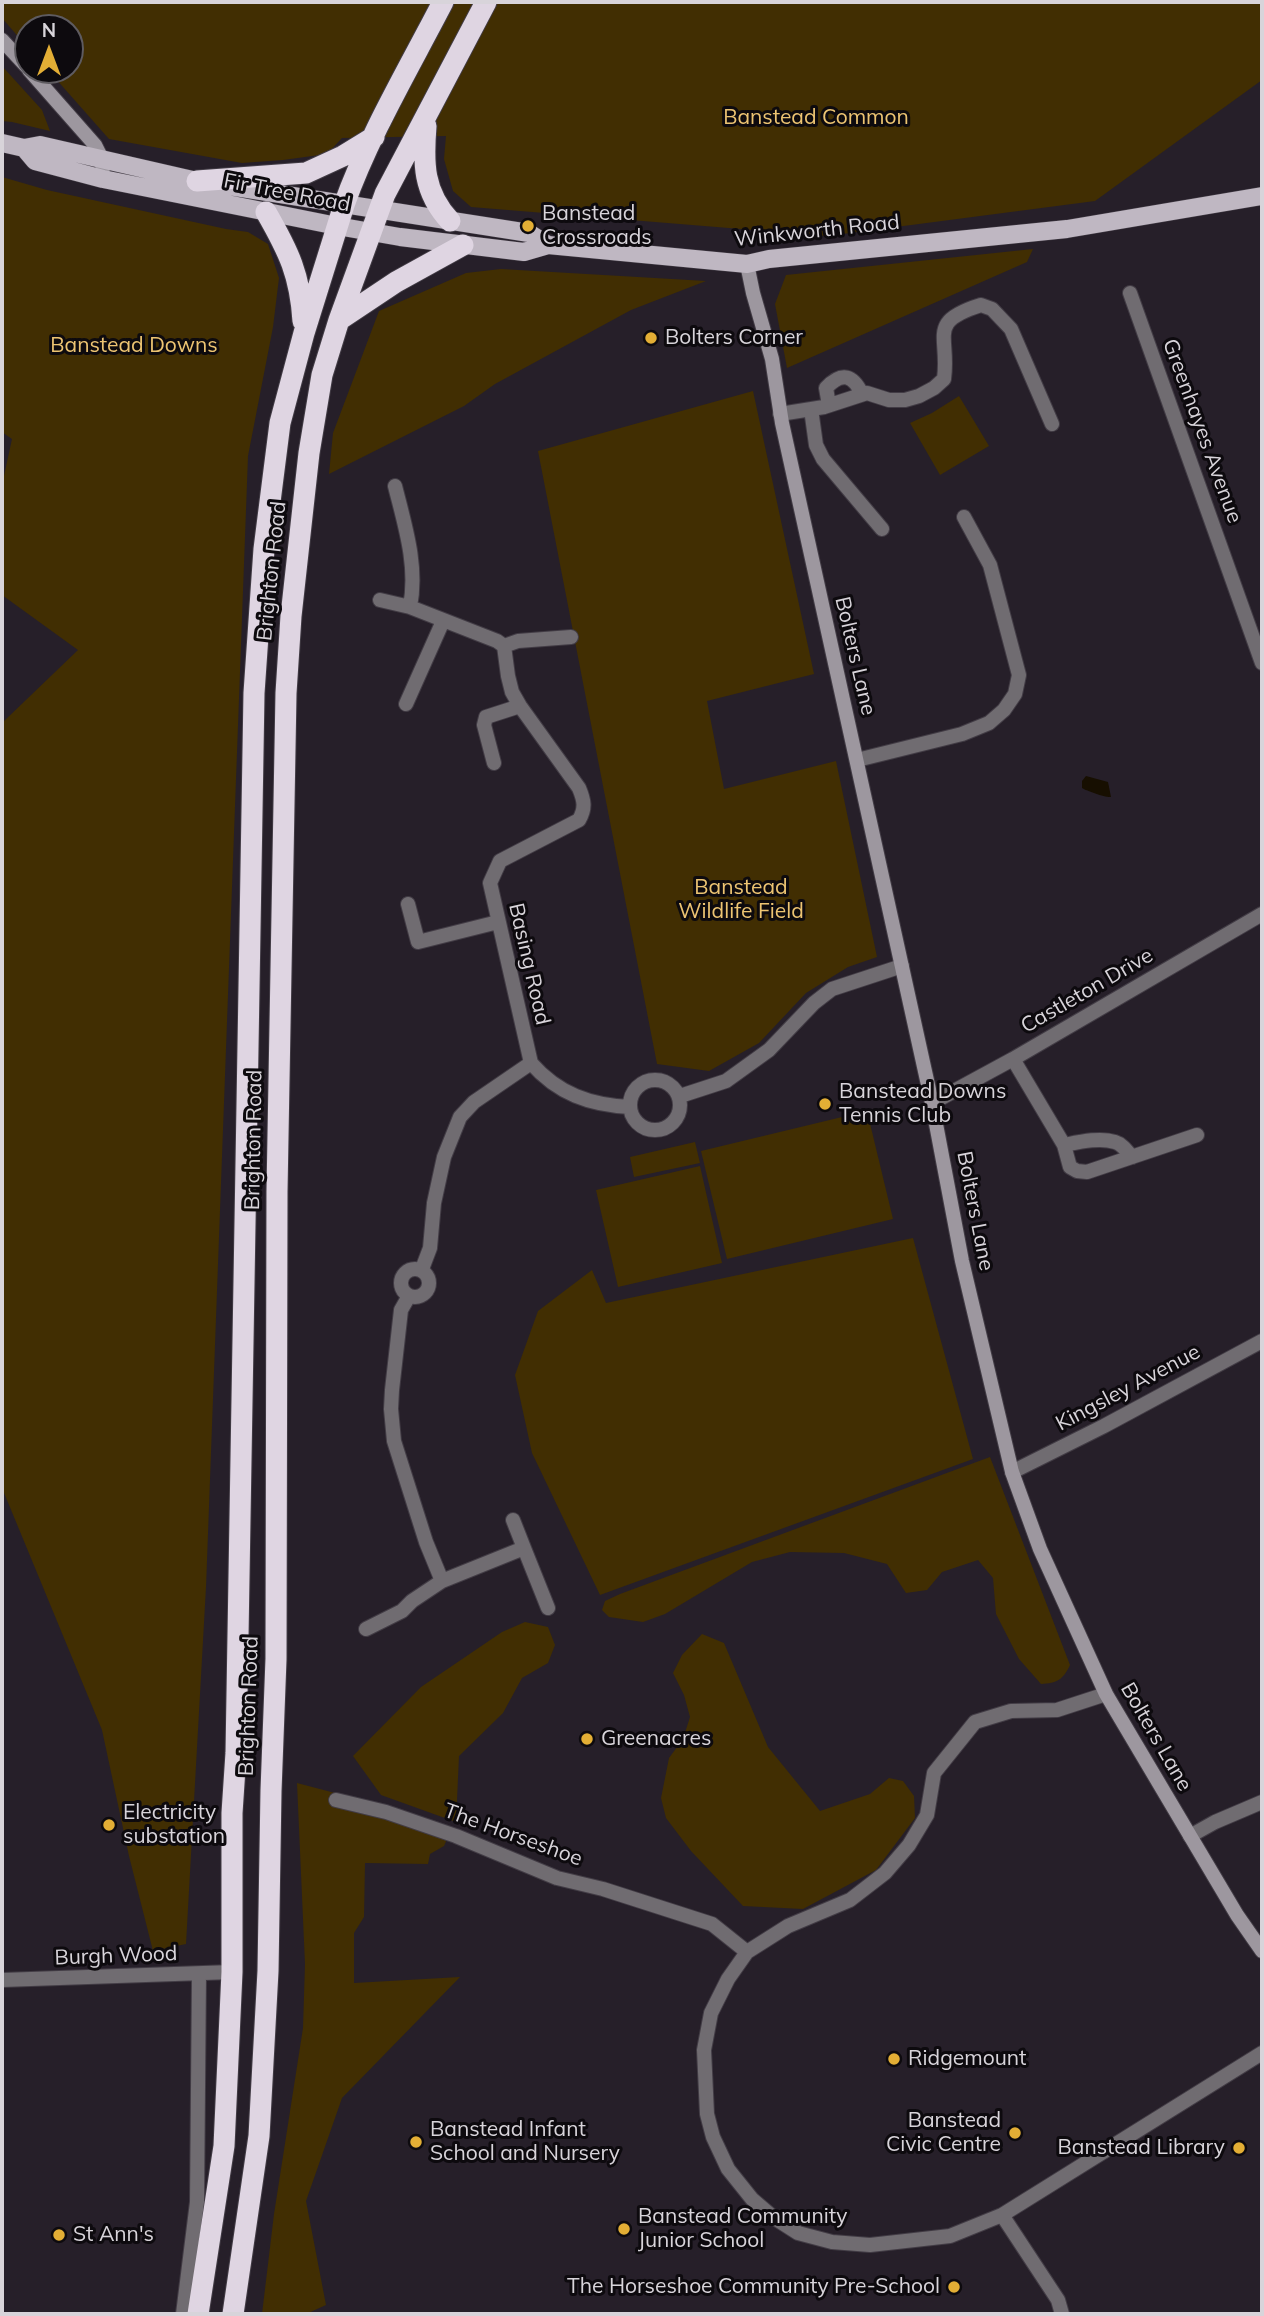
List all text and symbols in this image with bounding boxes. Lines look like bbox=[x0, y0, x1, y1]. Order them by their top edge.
north arrow bbox=[14, 14, 84, 84]
text: N bbox=[42, 18, 56, 42]
park label: Banstead Common bbox=[723, 105, 909, 131]
street label: Fir Tree Road bbox=[222, 168, 352, 218]
place label: Banstead Crossroads bbox=[542, 201, 652, 251]
street label: Winkworth Road bbox=[733, 210, 901, 252]
marker: Banstead Crossroads bbox=[520, 218, 536, 234]
place label: Bolters Corner bbox=[665, 325, 803, 351]
marker: Bolters Corner bbox=[643, 330, 659, 346]
park label: Banstead Downs bbox=[50, 333, 218, 359]
street label: Greenhayes Avenue bbox=[1157, 335, 1247, 527]
street label: Brighton Road bbox=[252, 500, 292, 642]
street label: Bolters Lane bbox=[829, 594, 881, 718]
park label: Banstead Wildlife Field bbox=[678, 875, 804, 925]
street label: Basing Road bbox=[503, 901, 555, 1027]
street label: Castleton Drive bbox=[1016, 943, 1158, 1039]
street label: Brighton Road bbox=[240, 1070, 268, 1210]
place label: Banstead Downs Tennis Club bbox=[839, 1079, 1006, 1129]
marker: Banstead Downs Tennis Club bbox=[817, 1096, 833, 1112]
street label: Bolters Lane bbox=[951, 1149, 999, 1273]
street label: Kingsley Avenue bbox=[1052, 1339, 1204, 1437]
street label: Brighton Road bbox=[234, 1635, 264, 1777]
street label: Bolters Lane bbox=[1115, 1678, 1197, 1796]
place label: Greenacres bbox=[601, 1726, 711, 1752]
marker: Greenacres bbox=[579, 1731, 595, 1747]
street label: The Horseshoe bbox=[440, 1798, 586, 1872]
place label: Electricity substation bbox=[123, 1800, 225, 1850]
marker: Electricity substation bbox=[101, 1817, 117, 1833]
street label: Burgh Wood bbox=[54, 1941, 178, 1971]
place label: Ridgemount bbox=[908, 2046, 1026, 2072]
marker: Ridgemount bbox=[886, 2051, 902, 2067]
place label: Banstead Civic Centre bbox=[886, 2108, 1001, 2158]
place label: Banstead Infant School and Nursery bbox=[430, 2117, 620, 2167]
marker: Banstead Civic Centre bbox=[1007, 2125, 1023, 2141]
marker: Banstead Infant School and Nursery bbox=[408, 2134, 424, 2150]
place label: Banstead Library bbox=[1058, 2135, 1225, 2161]
marker: Banstead Library bbox=[1231, 2140, 1247, 2156]
place label: Banstead Community Junior School bbox=[638, 2204, 847, 2254]
marker: Banstead Community Junior School bbox=[616, 2221, 632, 2237]
place label: St Ann's bbox=[73, 2222, 154, 2248]
marker: St Ann's bbox=[51, 2227, 67, 2243]
place label: The Horseshoe Community Pre-School bbox=[567, 2274, 940, 2300]
marker: The Horseshoe Community Pre-School bbox=[946, 2279, 962, 2295]

